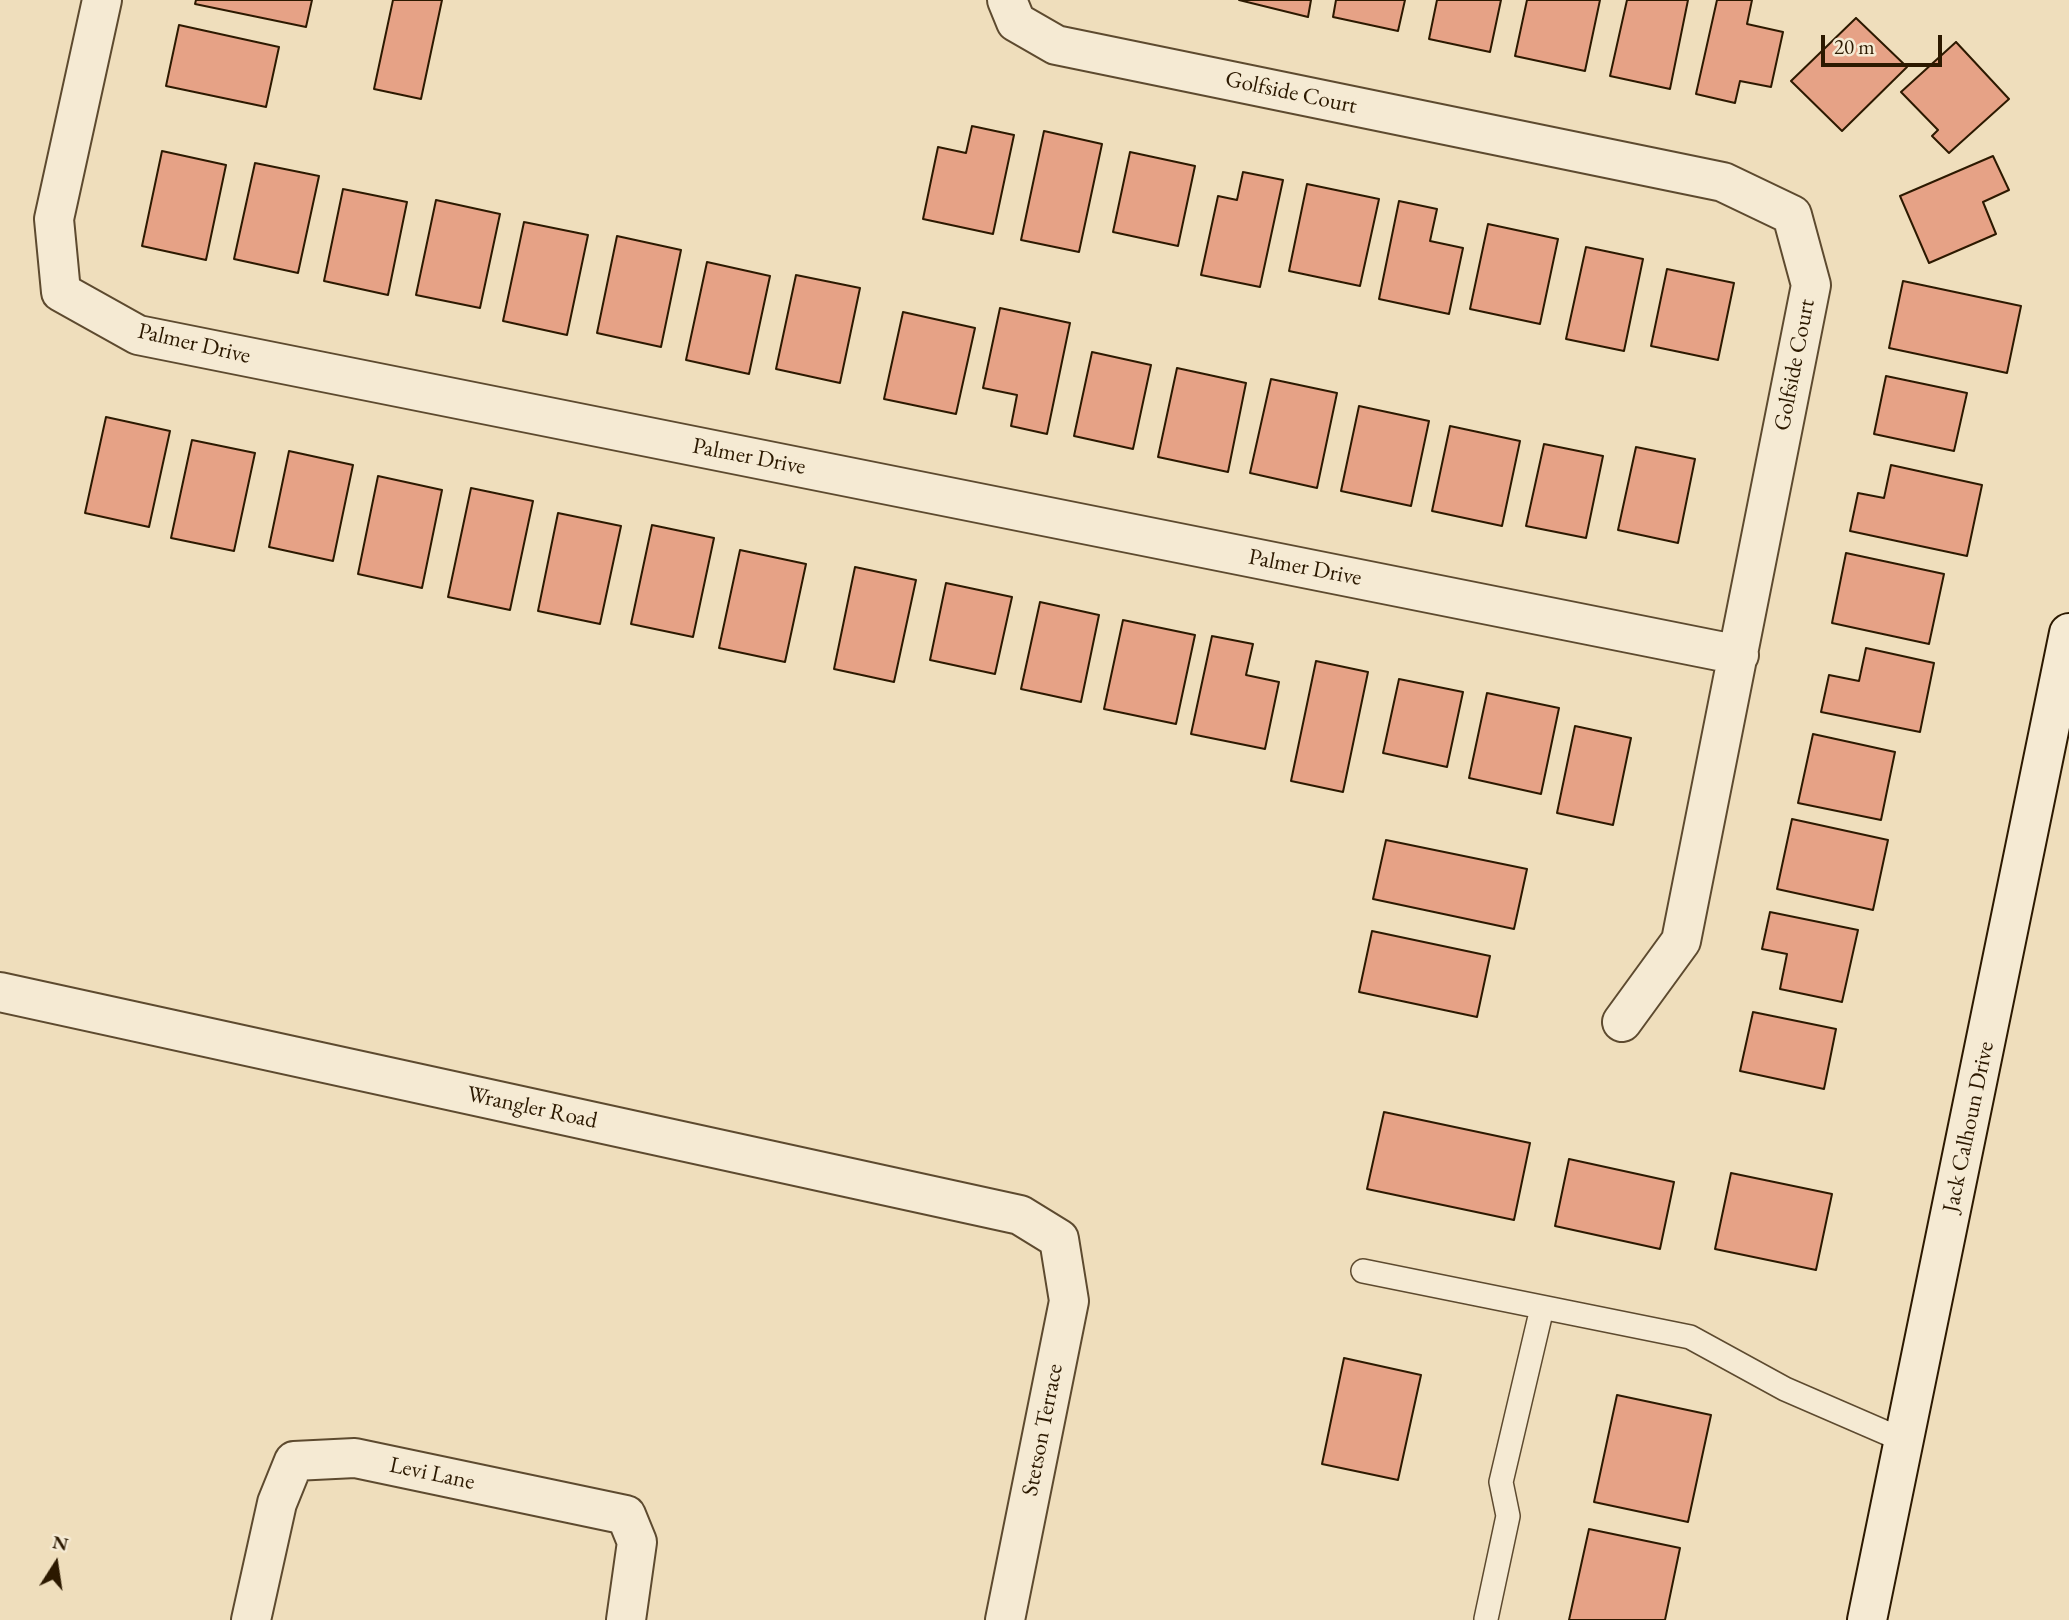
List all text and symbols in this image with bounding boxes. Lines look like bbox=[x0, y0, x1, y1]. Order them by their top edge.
scale bar bbox=[1824, 21, 1945, 65]
text: 20 m bbox=[1834, 33, 1875, 60]
street label: Golfside Court bbox=[1223, 66, 1359, 120]
street label: Golfside Court bbox=[1769, 297, 1821, 433]
street label: Palmer Drive bbox=[135, 318, 253, 370]
street label: Palmer Drive bbox=[690, 433, 808, 481]
street label: Palmer Drive bbox=[1246, 544, 1364, 592]
street label: Jack Calhoun Drive bbox=[1937, 1039, 2001, 1215]
street label: Wrangler Road bbox=[464, 1081, 600, 1135]
street label: Stetson Terrace bbox=[1017, 1362, 1069, 1498]
street label: Levi Lane bbox=[387, 1452, 477, 1496]
north arrow bbox=[21, 1529, 91, 1599]
text: N bbox=[50, 1529, 71, 1557]

